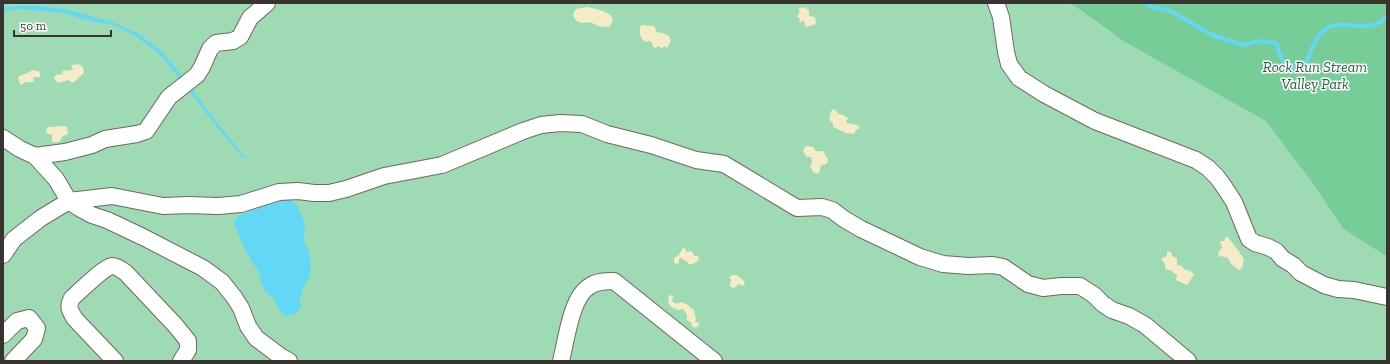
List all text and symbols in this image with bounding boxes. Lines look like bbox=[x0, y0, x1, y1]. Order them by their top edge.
scale bar bbox=[14, 12, 111, 38]
text: 50 m bbox=[20, 19, 47, 33]
park label: Rock Run Stream Valley Park bbox=[1263, 58, 1367, 93]

